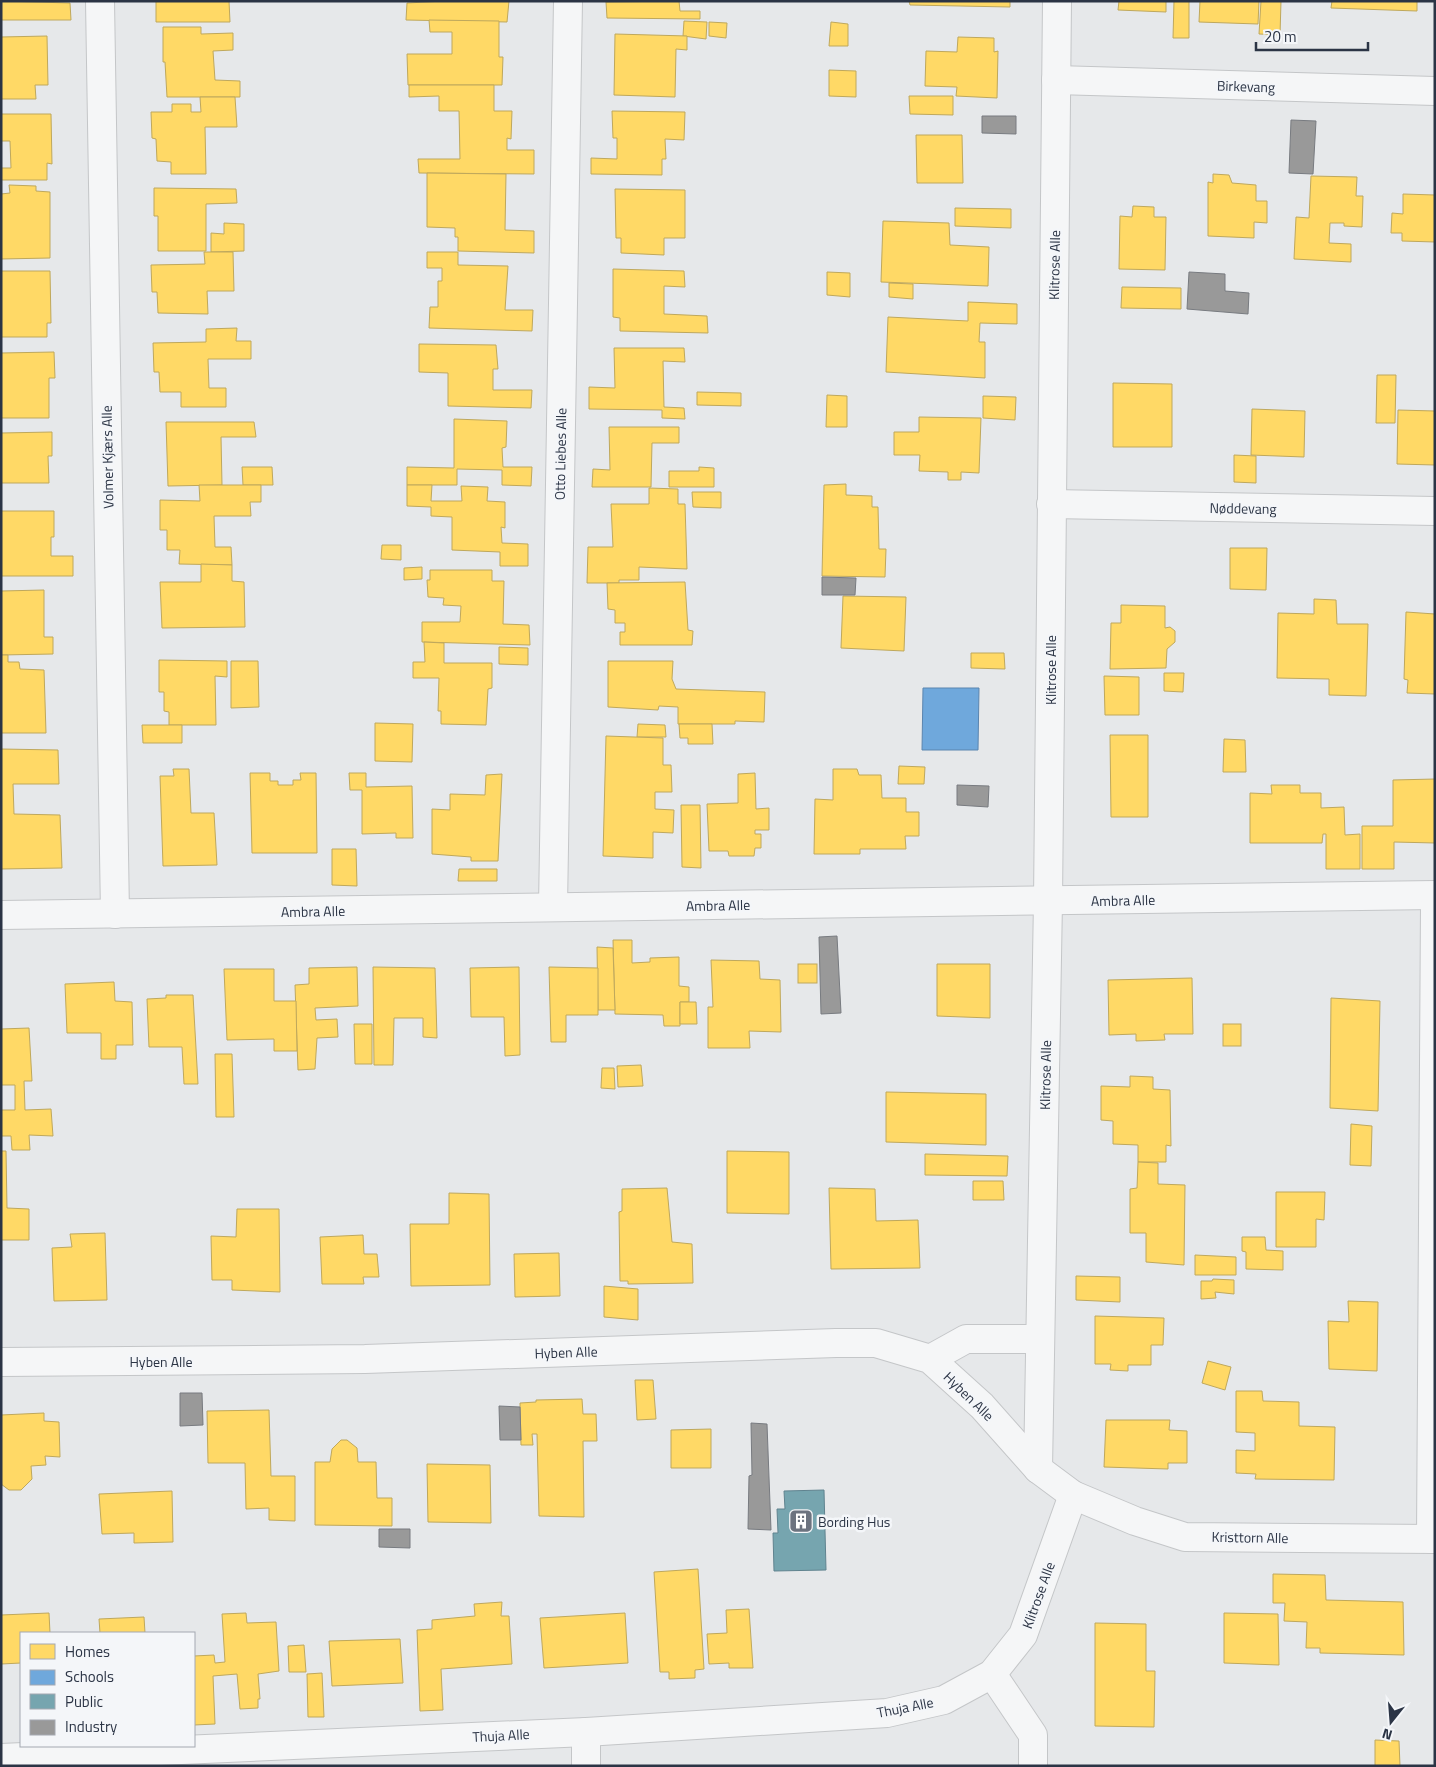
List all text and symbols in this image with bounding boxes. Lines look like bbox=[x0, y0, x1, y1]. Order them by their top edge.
scale bar bbox=[1256, 20, 1368, 52]
text: 20 m bbox=[1264, 25, 1297, 48]
street label: Birkevang bbox=[1216, 74, 1276, 98]
street label: Klitrose Alle bbox=[1043, 230, 1065, 300]
street label: Volmer Kjærs Alle bbox=[96, 405, 118, 509]
street label: Otto Liebes Alle bbox=[549, 408, 571, 500]
street label: Nøddevang bbox=[1209, 497, 1277, 519]
street label: Klitrose Alle bbox=[1040, 635, 1061, 705]
street label: Ambra Alle bbox=[1091, 889, 1155, 911]
street label: Ambra Alle bbox=[686, 894, 750, 916]
street label: Ambra Alle bbox=[281, 900, 345, 922]
street label: Klitrose Alle bbox=[1034, 1040, 1056, 1110]
street label: Hyben Alle bbox=[534, 1340, 598, 1364]
street label: Hyben Alle bbox=[129, 1351, 193, 1372]
street label: Hyben Alle bbox=[939, 1367, 999, 1425]
building icon: Bording Hus bbox=[788, 1508, 814, 1534]
place label: Bording Hus bbox=[818, 1511, 890, 1532]
street label: Kristtorn Alle bbox=[1211, 1526, 1289, 1548]
street label: Klitrose Alle bbox=[1016, 1559, 1060, 1631]
legend bbox=[20, 1632, 195, 1747]
text: Homes bbox=[65, 1640, 110, 1663]
text: Schools bbox=[65, 1665, 114, 1688]
text: Public bbox=[65, 1690, 103, 1713]
street label: Thuja Alle bbox=[875, 1691, 935, 1723]
north arrow bbox=[1366, 1697, 1416, 1747]
text: Industry bbox=[65, 1715, 117, 1738]
street label: Thuja Alle bbox=[472, 1723, 530, 1747]
text: N bbox=[1379, 1723, 1395, 1746]

